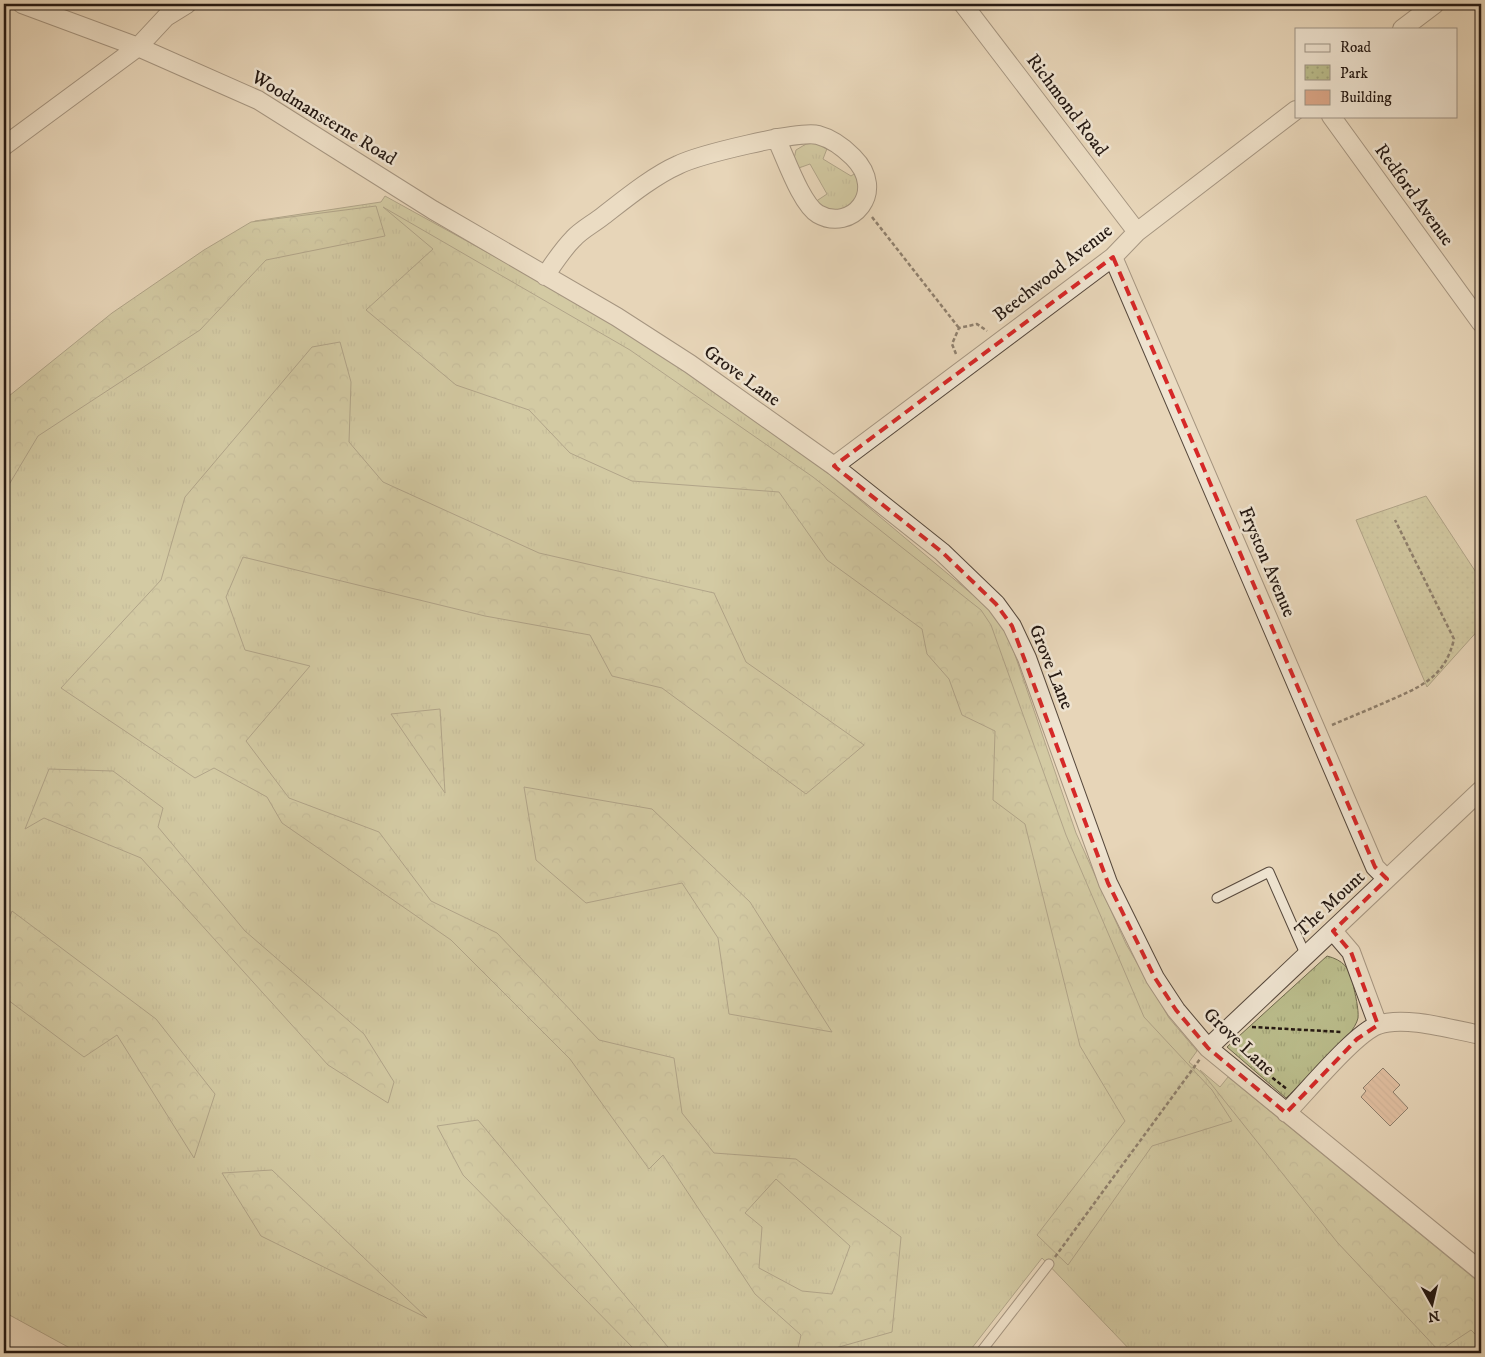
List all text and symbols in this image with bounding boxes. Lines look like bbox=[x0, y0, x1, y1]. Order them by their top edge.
legend bbox=[1295, 28, 1458, 118]
text: Road bbox=[1340, 38, 1372, 57]
street label: Richmond Road bbox=[1021, 49, 1113, 161]
text: Park bbox=[1340, 64, 1369, 83]
street label: Woodmansterne Road bbox=[246, 65, 401, 171]
text: Building bbox=[1340, 88, 1392, 107]
street label: Redford Avenue bbox=[1369, 140, 1459, 251]
street label: Beechwood Avenue bbox=[989, 219, 1117, 327]
street label: Grove Lane bbox=[699, 340, 785, 412]
street label: Fryston Avenue bbox=[1234, 504, 1301, 621]
street label: Grove Lane bbox=[1024, 621, 1078, 713]
street label: The Mount bbox=[1290, 866, 1370, 942]
street label: Grove Lane bbox=[1198, 1003, 1280, 1081]
north arrow bbox=[1408, 1280, 1458, 1330]
text: N bbox=[1426, 1306, 1441, 1326]

